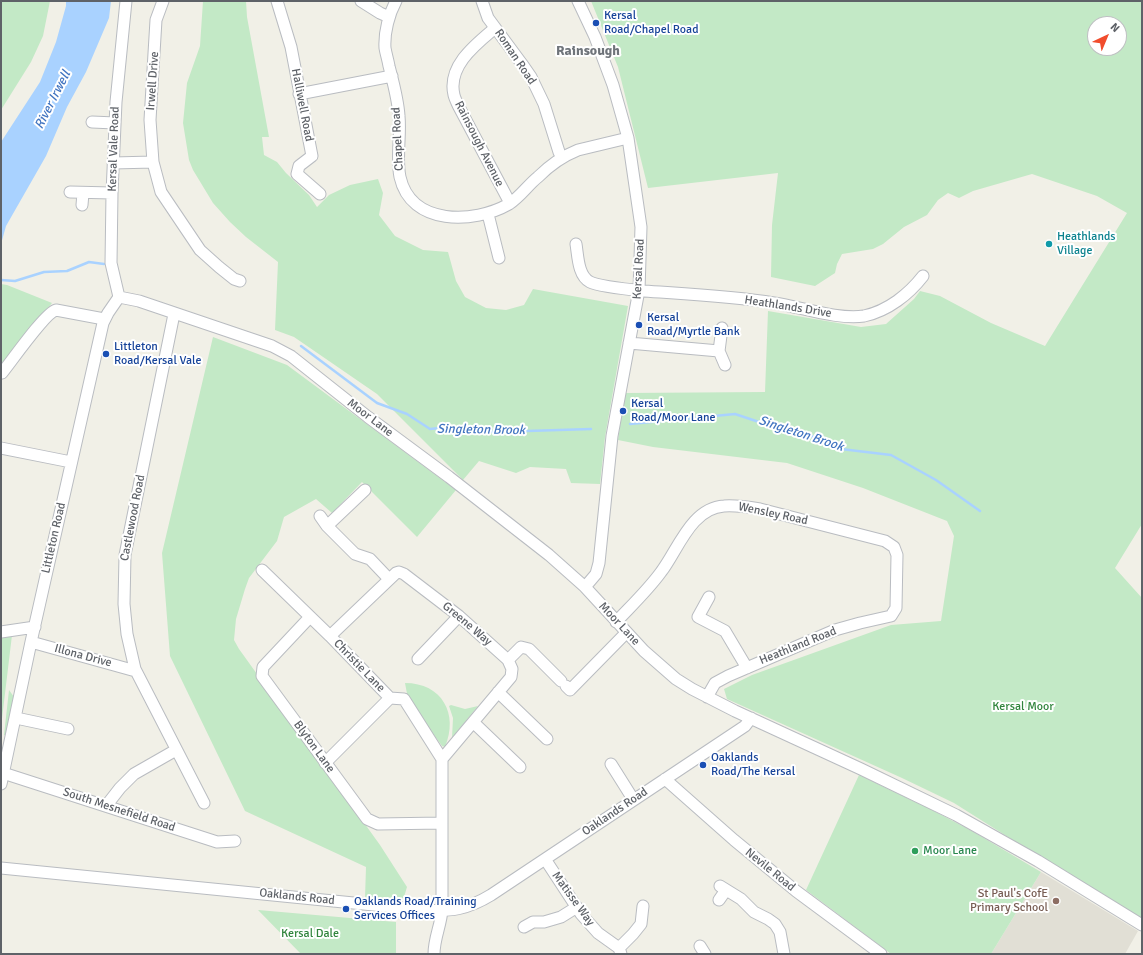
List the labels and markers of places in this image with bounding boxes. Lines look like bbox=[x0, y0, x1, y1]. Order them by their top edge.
place label: Kersal Road/Chapel Road bbox=[604, 9, 699, 37]
marker: Kersal Road/Chapel Road bbox=[591, 18, 601, 28]
place label: Heathlands Village bbox=[1057, 230, 1116, 258]
marker: Heathlands Village bbox=[1044, 239, 1054, 249]
place label: Kersal Road/Myrtle Bank bbox=[647, 311, 740, 339]
marker: Kersal Road/Myrtle Bank bbox=[634, 320, 644, 330]
place label: Littleton Road/Kersal Vale bbox=[114, 340, 202, 368]
marker: Littleton Road/Kersal Vale bbox=[101, 349, 111, 359]
place label: Kersal Road/Moor Lane bbox=[631, 397, 716, 425]
marker: Kersal Road/Moor Lane bbox=[618, 406, 628, 416]
place label: Oaklands Road/The Kersal bbox=[711, 751, 795, 779]
marker: Oaklands Road/The Kersal bbox=[698, 760, 708, 770]
place label: Moor Lane bbox=[923, 844, 977, 858]
marker: Moor Lane bbox=[910, 846, 920, 856]
place label: St Paul's CofE Primary School bbox=[970, 887, 1048, 915]
place label: Oaklands Road/Training Services Offices bbox=[354, 895, 477, 923]
marker: St Paul's CofE Primary School bbox=[1051, 896, 1061, 906]
marker: Oaklands Road/Training Services Offices bbox=[341, 904, 351, 914]

